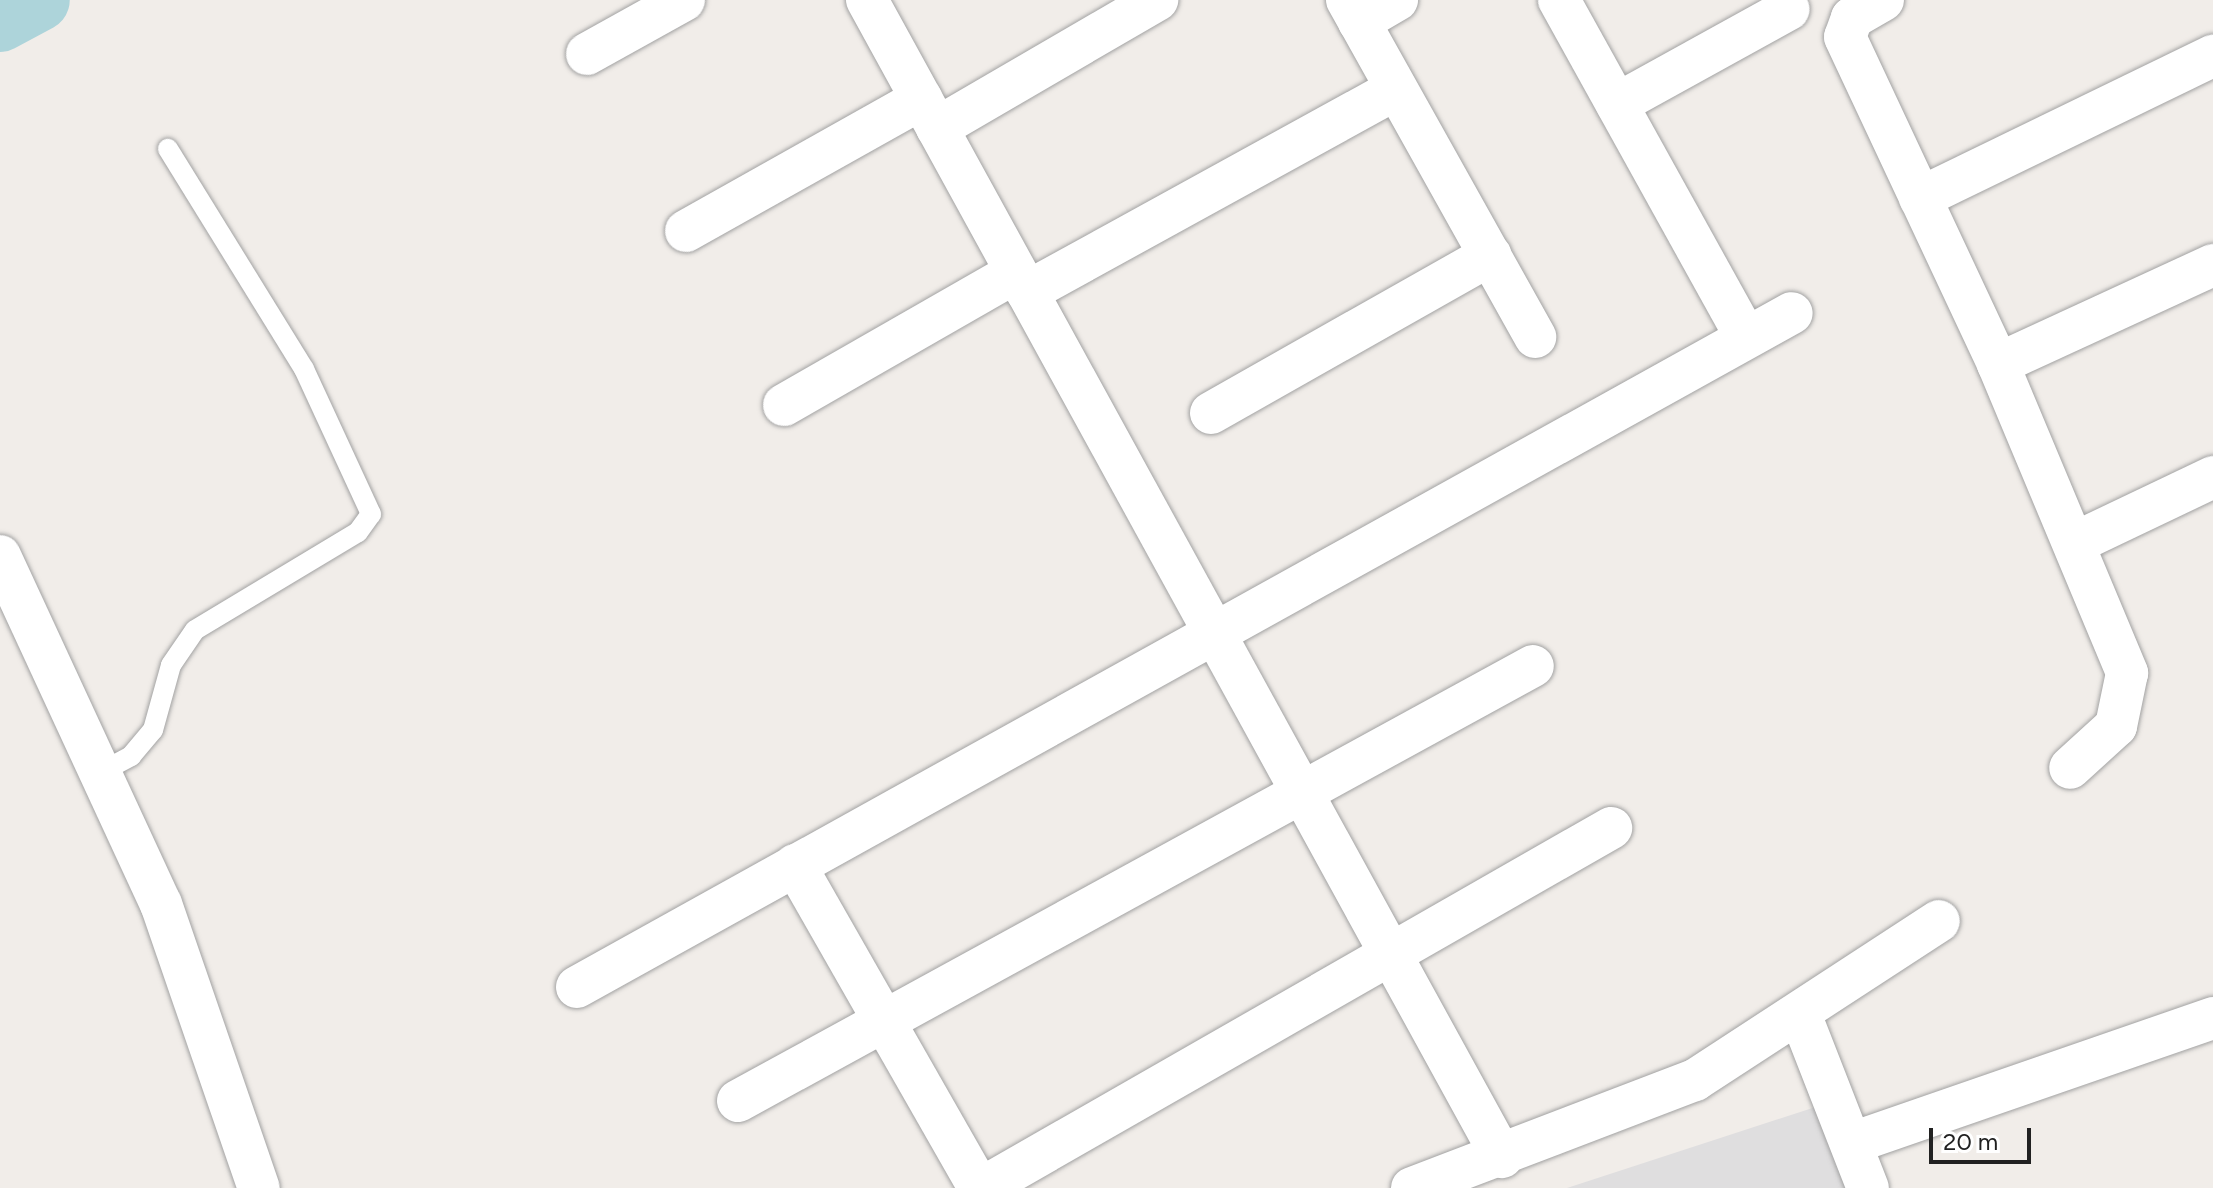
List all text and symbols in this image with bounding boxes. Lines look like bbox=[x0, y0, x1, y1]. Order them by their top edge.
scale bar bbox=[1933, 1112, 2035, 1162]
text: 20 m bbox=[1943, 1127, 1998, 1156]

